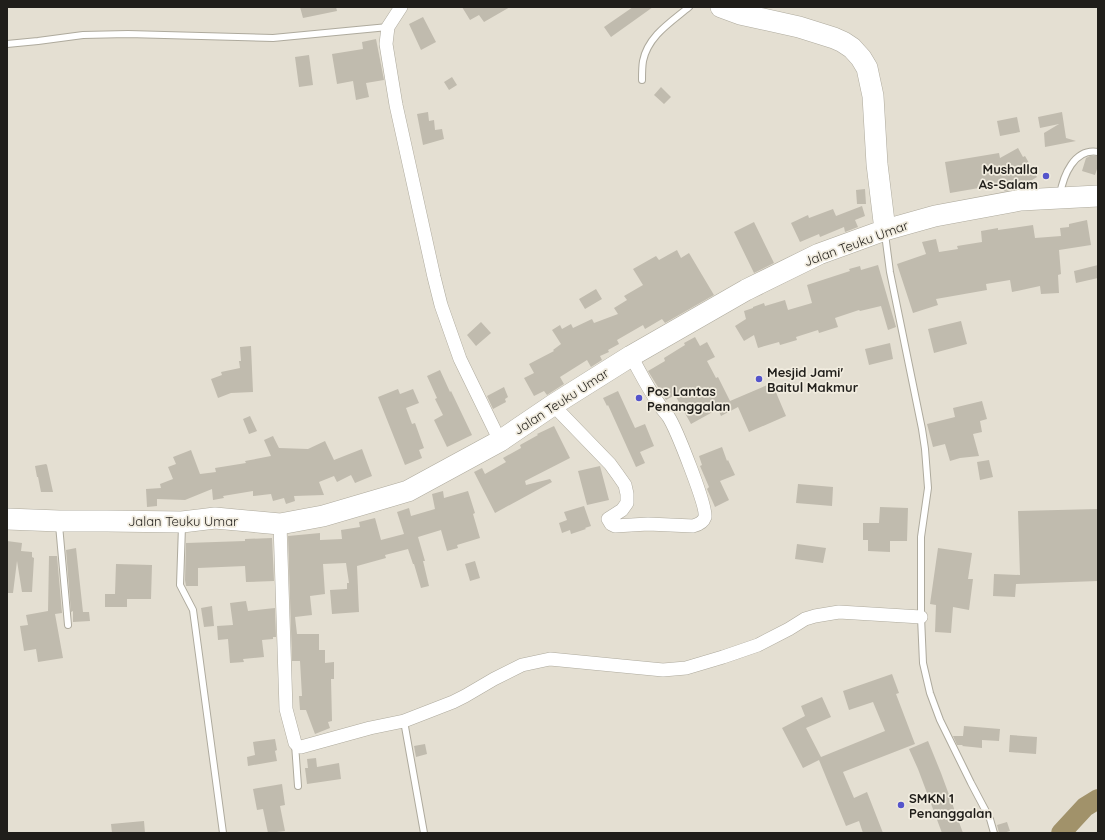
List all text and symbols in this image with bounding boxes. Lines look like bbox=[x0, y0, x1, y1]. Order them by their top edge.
place label: Mushalla As-Salam bbox=[979, 161, 1038, 192]
marker: Mushalla As-Salam bbox=[1041, 171, 1051, 181]
street label: Jalan Teuku Umar bbox=[802, 217, 910, 269]
street label: Jalan Teuku Umar bbox=[510, 364, 612, 438]
place label: Mesjid Jami' Baitul Makmur bbox=[767, 364, 859, 395]
marker: Mesjid Jami' Baitul Makmur bbox=[754, 374, 764, 384]
place label: Pos Lantas Penanggalan bbox=[647, 383, 730, 414]
marker: Pos Lantas Penanggalan bbox=[634, 393, 644, 403]
street label: Jalan Teuku Umar bbox=[128, 513, 238, 529]
place label: SMKN 1 Penanggalan bbox=[909, 790, 992, 821]
marker: SMKN 1 Penanggalan bbox=[896, 800, 906, 810]

